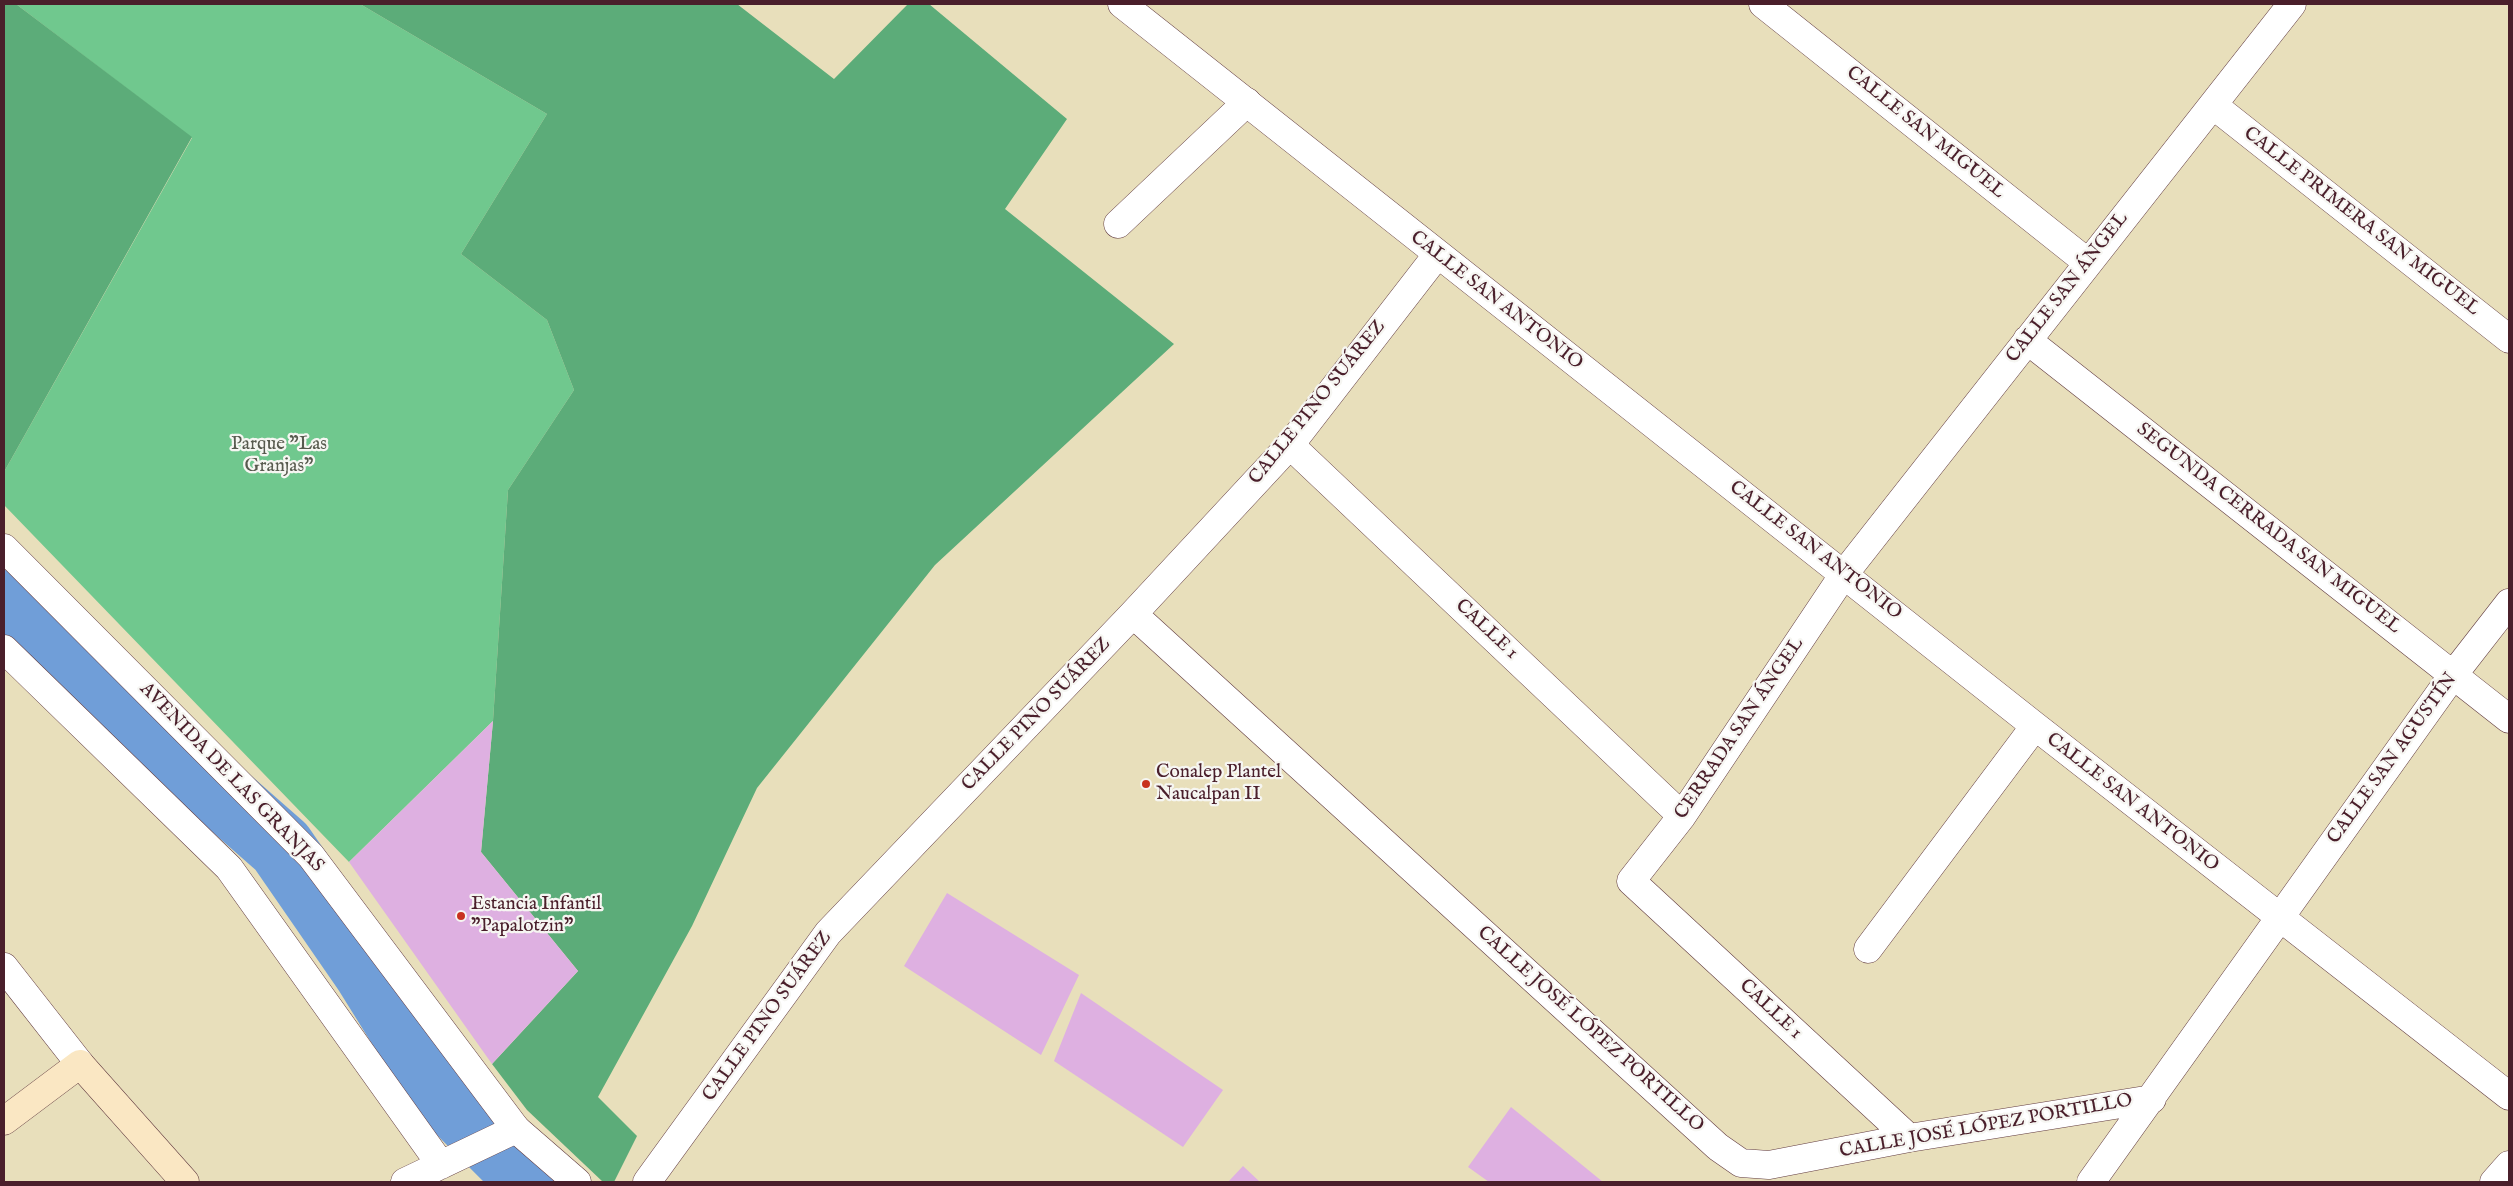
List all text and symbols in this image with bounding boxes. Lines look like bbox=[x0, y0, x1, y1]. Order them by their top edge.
street label: CALLE SAN MIGUEL bbox=[1841, 62, 2009, 204]
street label: CALLE PRIMERA SAN MIGUEL bbox=[2238, 123, 2484, 321]
street label: CALLE SAN ÁNGEL bbox=[2002, 208, 2134, 368]
street label: CALLE SAN ANTONIO bbox=[1405, 227, 1587, 375]
street label: CALLE PINO SUÁREZ bbox=[1245, 316, 1391, 490]
street label: SEGUNDA CERRADA SAN MIGUEL bbox=[2131, 419, 2405, 639]
park label: Parque "Las Granjas" bbox=[231, 434, 327, 478]
street label: CALLE SAN ANTONIO bbox=[1724, 477, 1906, 625]
street label: CALLE 1 bbox=[1450, 595, 1522, 665]
street label: CALLE PINO SUÁREZ bbox=[958, 633, 1116, 797]
street label: CERRADA SAN ÁNGEL bbox=[1671, 634, 1809, 824]
street label: CALLE SAN AGUSTÍN bbox=[2323, 669, 2463, 849]
street label: AVENIDA DE LAS GRANJAS bbox=[134, 678, 328, 878]
street label: CALLE SAN ANTONIO bbox=[2041, 729, 2223, 877]
place label: Conalep Plantel Naucalpan II bbox=[1156, 762, 1281, 806]
marker: Conalep Plantel Naucalpan II bbox=[1140, 778, 1152, 790]
place label: Estancia Infantil "Papalotzin" bbox=[471, 894, 602, 938]
marker: Estancia Infantil "Papalotzin" bbox=[455, 910, 467, 922]
street label: CALLE JOSÉ LÓPEZ PORTILLO bbox=[1472, 922, 1708, 1138]
street label: CALLE PINO SUÁREZ bbox=[699, 928, 837, 1106]
street label: CALLE 1 bbox=[1734, 975, 1806, 1045]
street label: CALLE JOSÉ LÓPEZ PORTILLO bbox=[1838, 1090, 2134, 1164]

